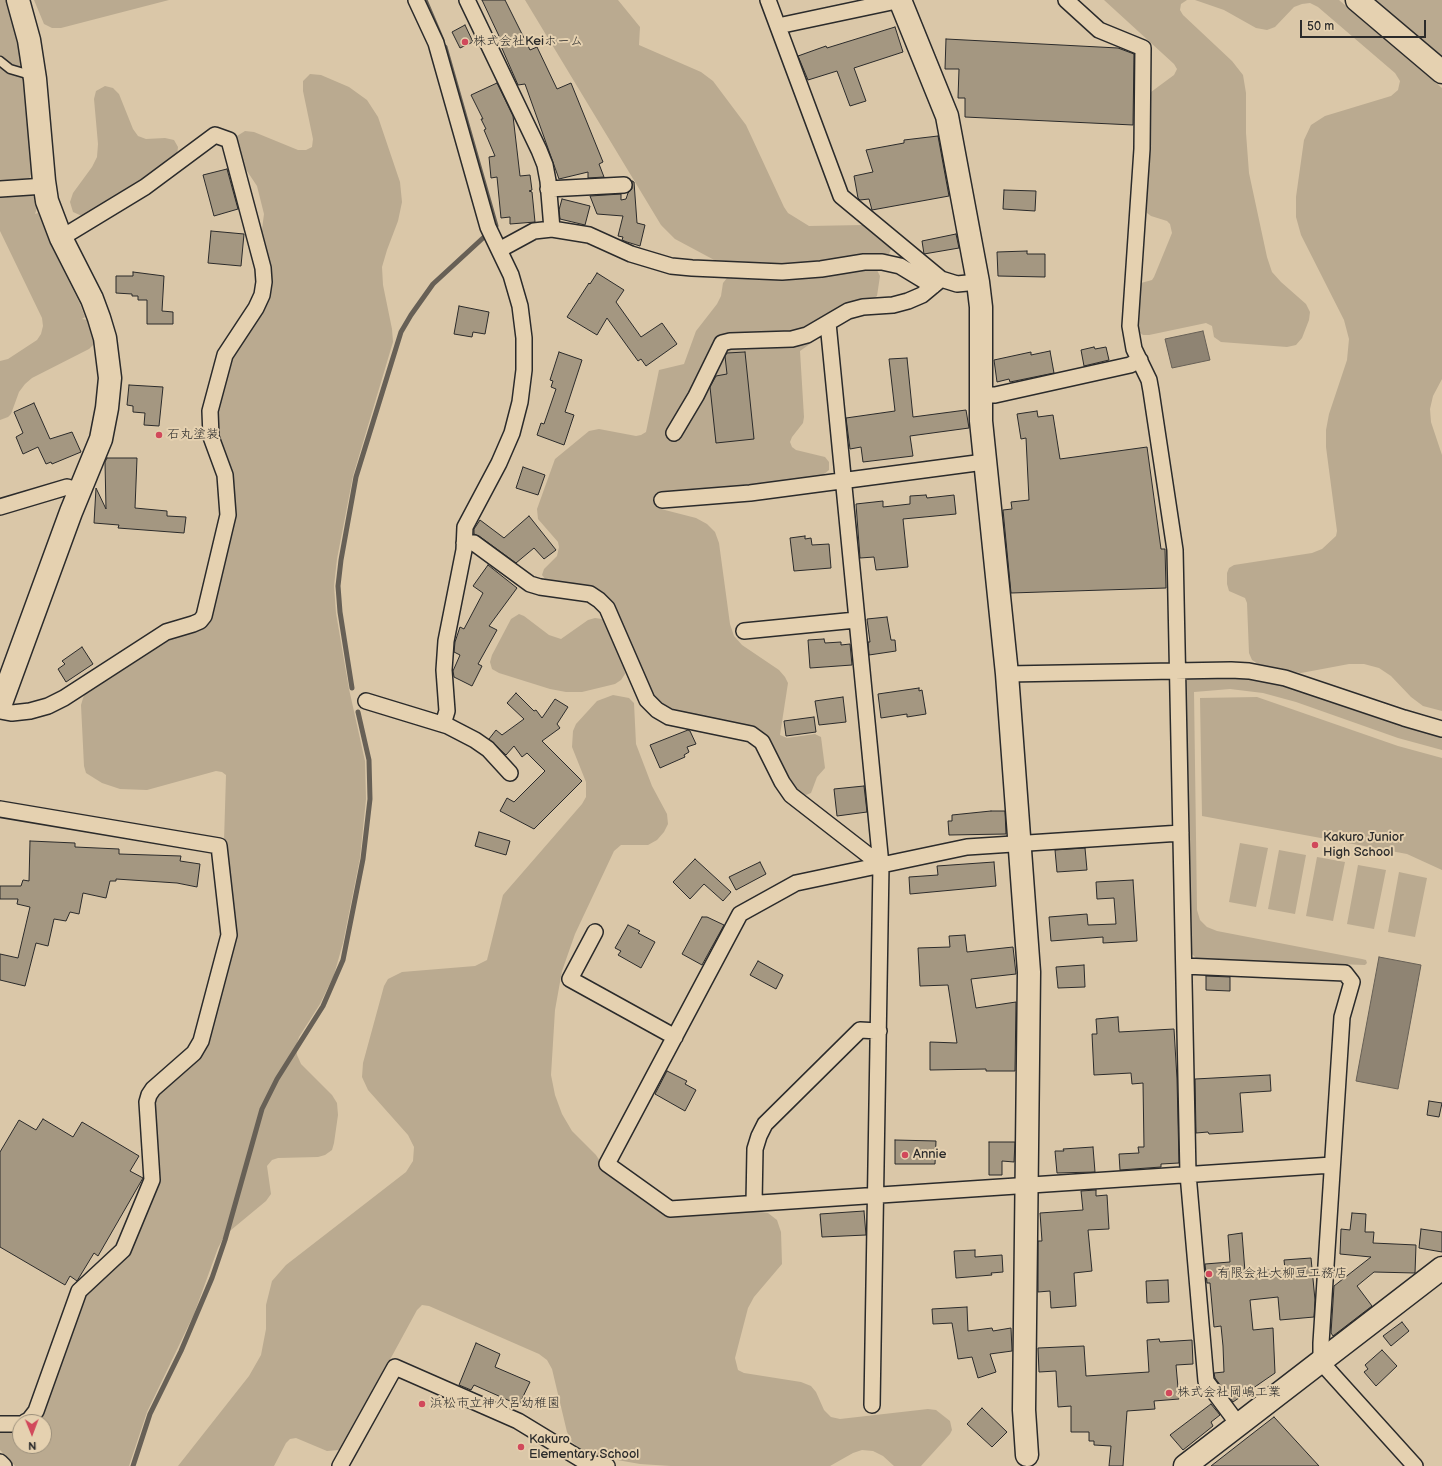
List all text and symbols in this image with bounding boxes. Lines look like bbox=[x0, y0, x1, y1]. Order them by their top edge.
scale bar bbox=[1302, 12, 1428, 38]
text: 50 m bbox=[1307, 19, 1334, 34]
place label: 株式会社Keiホーム bbox=[473, 34, 583, 50]
marker: 株式会社Keiホーム bbox=[460, 37, 470, 47]
place label: 石丸塗装 bbox=[167, 427, 219, 443]
marker: 石丸塗装 bbox=[154, 430, 164, 440]
place label: Kakuro Junior High School bbox=[1323, 830, 1404, 861]
marker: Kakuro Junior High School bbox=[1310, 840, 1320, 850]
place label: Annie bbox=[913, 1147, 946, 1163]
marker: Annie bbox=[900, 1150, 910, 1160]
place label: 有限会社大柳豆工務店 bbox=[1217, 1266, 1347, 1282]
marker: 有限会社大柳豆工務店 bbox=[1204, 1269, 1214, 1279]
place label: 株式会社岡嶋工業 bbox=[1177, 1385, 1281, 1401]
marker: 株式会社岡嶋工業 bbox=[1164, 1388, 1174, 1398]
place label: 浜松市立神久呂幼稚園 bbox=[430, 1396, 560, 1412]
marker: 浜松市立神久呂幼稚園 bbox=[417, 1399, 427, 1409]
north arrow bbox=[12, 1414, 52, 1454]
place label: Kakuro Elementary School bbox=[529, 1432, 639, 1463]
text: N bbox=[28, 1439, 36, 1452]
marker: Kakuro Elementary School bbox=[516, 1442, 526, 1452]

